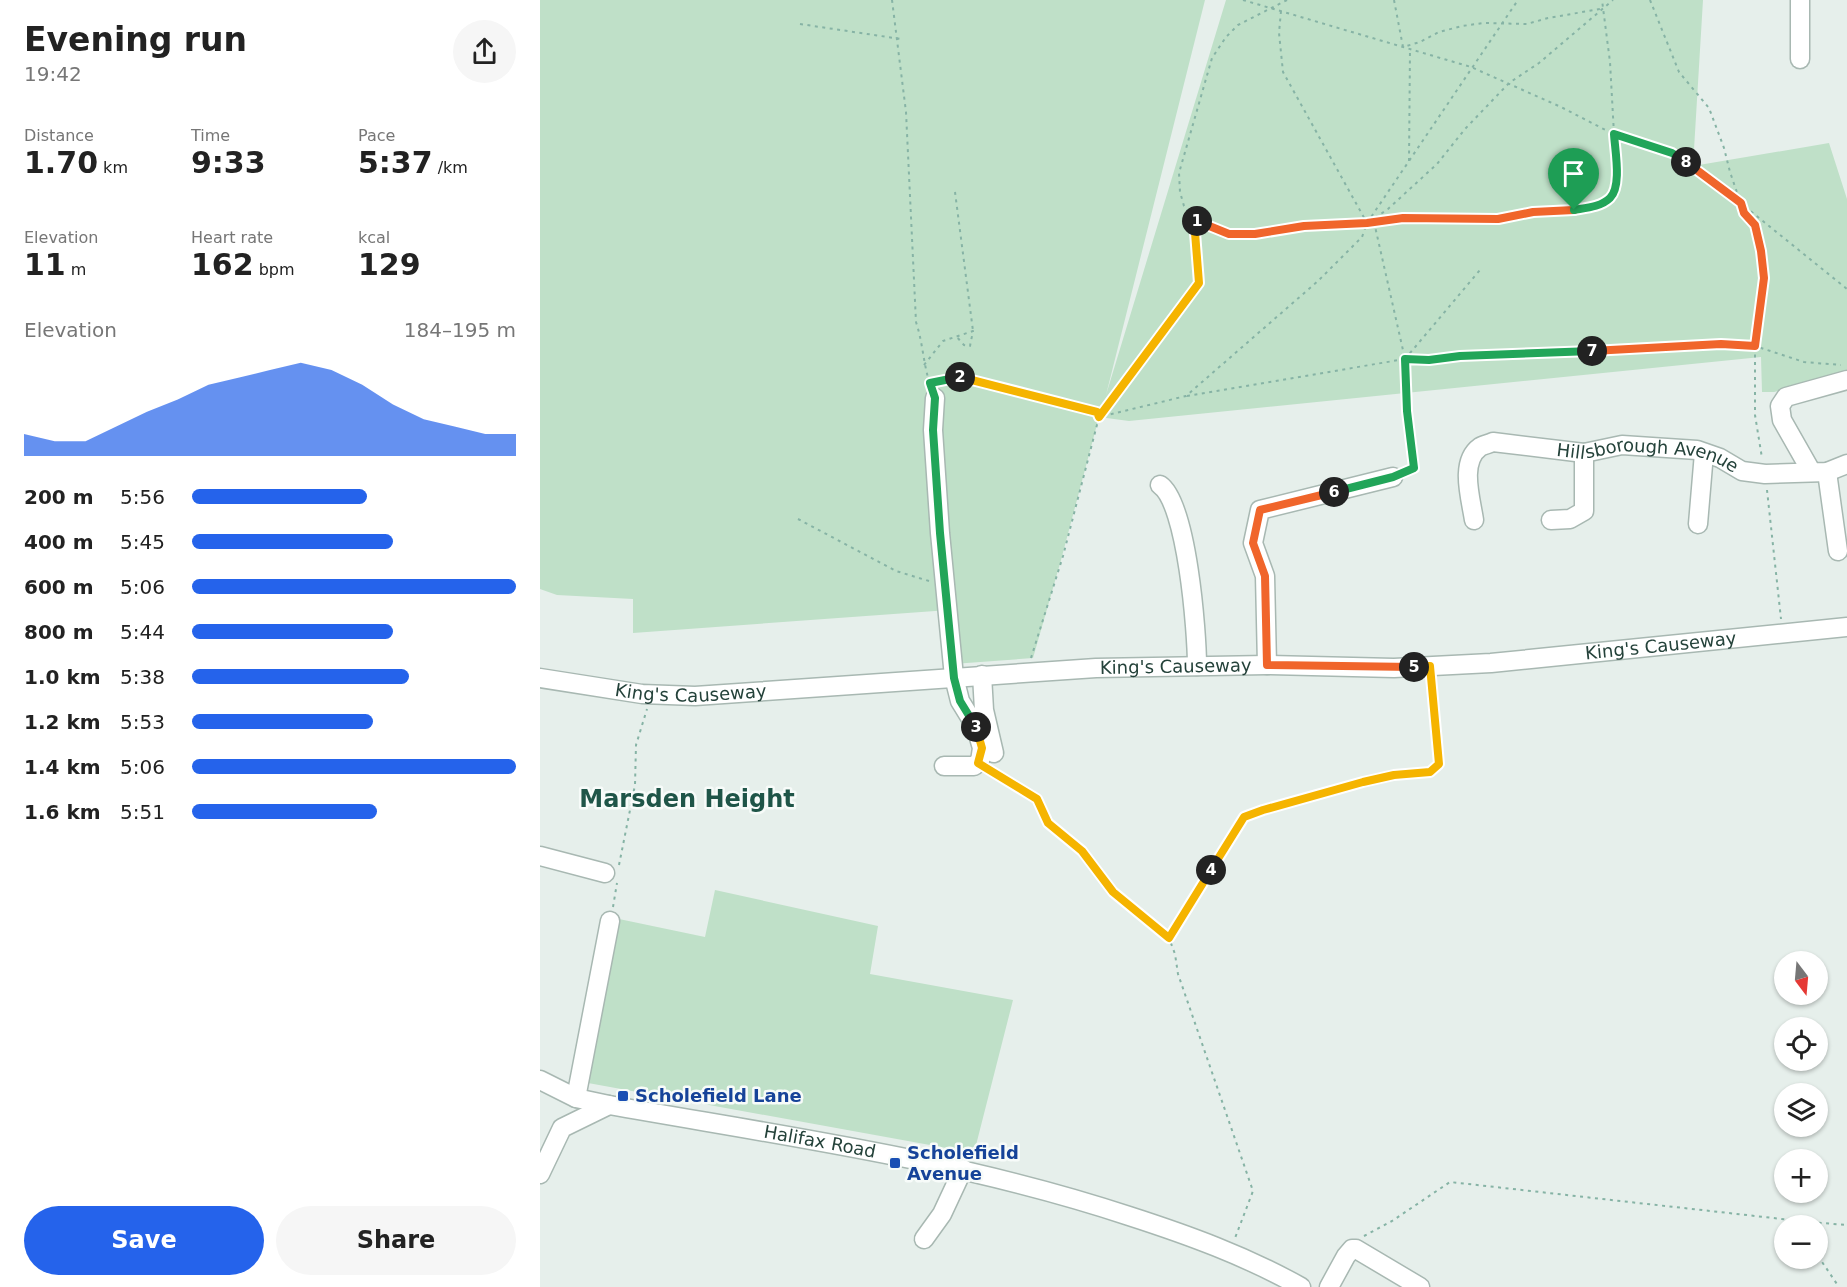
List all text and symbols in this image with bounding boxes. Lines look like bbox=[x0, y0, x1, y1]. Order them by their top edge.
text: Evening run bbox=[24, 20, 247, 59]
button: share bbox=[453, 20, 516, 83]
text: 19:42 bbox=[24, 62, 82, 86]
text: Distance bbox=[24, 126, 94, 145]
text: Time bbox=[191, 126, 230, 145]
text: Pace bbox=[358, 126, 395, 145]
text: 1.70 bbox=[24, 145, 98, 180]
text: 9:33 bbox=[191, 145, 266, 180]
text: 5:37 bbox=[358, 145, 433, 180]
pin: 8 bbox=[1671, 147, 1701, 177]
pin bbox=[1548, 148, 1599, 210]
text: 8 bbox=[1680, 152, 1692, 171]
icon: arrive bbox=[1557, 157, 1590, 190]
text: km bbox=[98, 158, 128, 177]
text: /km bbox=[433, 158, 468, 177]
pin: 1 bbox=[1182, 206, 1212, 236]
text: 1 bbox=[1191, 211, 1203, 230]
text: Elevation bbox=[24, 228, 98, 247]
text: Heart rate bbox=[191, 228, 273, 247]
text: kcal bbox=[358, 228, 390, 247]
text: 11 bbox=[24, 247, 66, 282]
text: 162 bbox=[191, 247, 254, 282]
text: 129 bbox=[358, 247, 421, 282]
text: m bbox=[66, 260, 86, 279]
text: bpm bbox=[254, 260, 295, 279]
text: Elevation bbox=[24, 318, 117, 342]
text: 184–195 m bbox=[404, 318, 516, 342]
pin: 7 bbox=[1577, 336, 1607, 366]
text: 7 bbox=[1586, 341, 1598, 360]
pin: 2 bbox=[945, 362, 975, 392]
text: 2 bbox=[954, 367, 966, 386]
street label: Hillsborough Avenue bbox=[1556, 434, 1743, 477]
pin: 6 bbox=[1319, 477, 1349, 507]
text: 6 bbox=[1328, 482, 1340, 501]
text: 200 m bbox=[24, 485, 94, 509]
text: 5:56 bbox=[120, 485, 165, 509]
text: 400 m bbox=[24, 530, 94, 554]
text: 5:45 bbox=[120, 530, 165, 554]
text: 600 m bbox=[24, 575, 94, 599]
text: 5:06 bbox=[120, 575, 165, 599]
text: 800 m bbox=[24, 620, 94, 644]
text: 5:44 bbox=[120, 620, 165, 644]
street label: King's Causeway bbox=[1584, 627, 1737, 663]
pin: 5 bbox=[1399, 652, 1429, 682]
street label: King's Causeway bbox=[1100, 654, 1252, 678]
text: 5 bbox=[1408, 657, 1420, 676]
text: 1.0 km bbox=[24, 665, 101, 689]
text: 5:38 bbox=[120, 665, 165, 689]
street label: King's Causeway bbox=[614, 679, 767, 706]
text: 1.2 km bbox=[24, 710, 101, 734]
text: 5:53 bbox=[120, 710, 165, 734]
pin: 3 bbox=[961, 712, 991, 742]
text: 3 bbox=[970, 717, 982, 736]
text: 1.4 km bbox=[24, 755, 101, 779]
text: 5:06 bbox=[120, 755, 165, 779]
district label: Marsden Height bbox=[579, 785, 795, 813]
text: 1.6 km bbox=[24, 800, 101, 824]
text: 5:51 bbox=[120, 800, 165, 824]
pin: 4 bbox=[1196, 855, 1226, 885]
text: 4 bbox=[1205, 860, 1217, 879]
north arrow bbox=[1774, 951, 1828, 1005]
map controls bbox=[1774, 951, 1828, 1269]
button: locate bbox=[1774, 1017, 1828, 1071]
button: layers bbox=[1774, 1083, 1828, 1137]
place label: Scholefield Lane bbox=[635, 1085, 802, 1106]
marker: Scholefield Lane bbox=[616, 1089, 630, 1103]
street label: Halifax Road bbox=[762, 1121, 878, 1162]
place label: Scholefield Avenue bbox=[907, 1142, 1019, 1184]
button: + bbox=[1774, 1149, 1828, 1203]
marker: Scholefield Avenue bbox=[888, 1156, 902, 1170]
button: Save bbox=[24, 1206, 264, 1275]
button: Share bbox=[276, 1206, 516, 1275]
button: − bbox=[1774, 1215, 1828, 1269]

